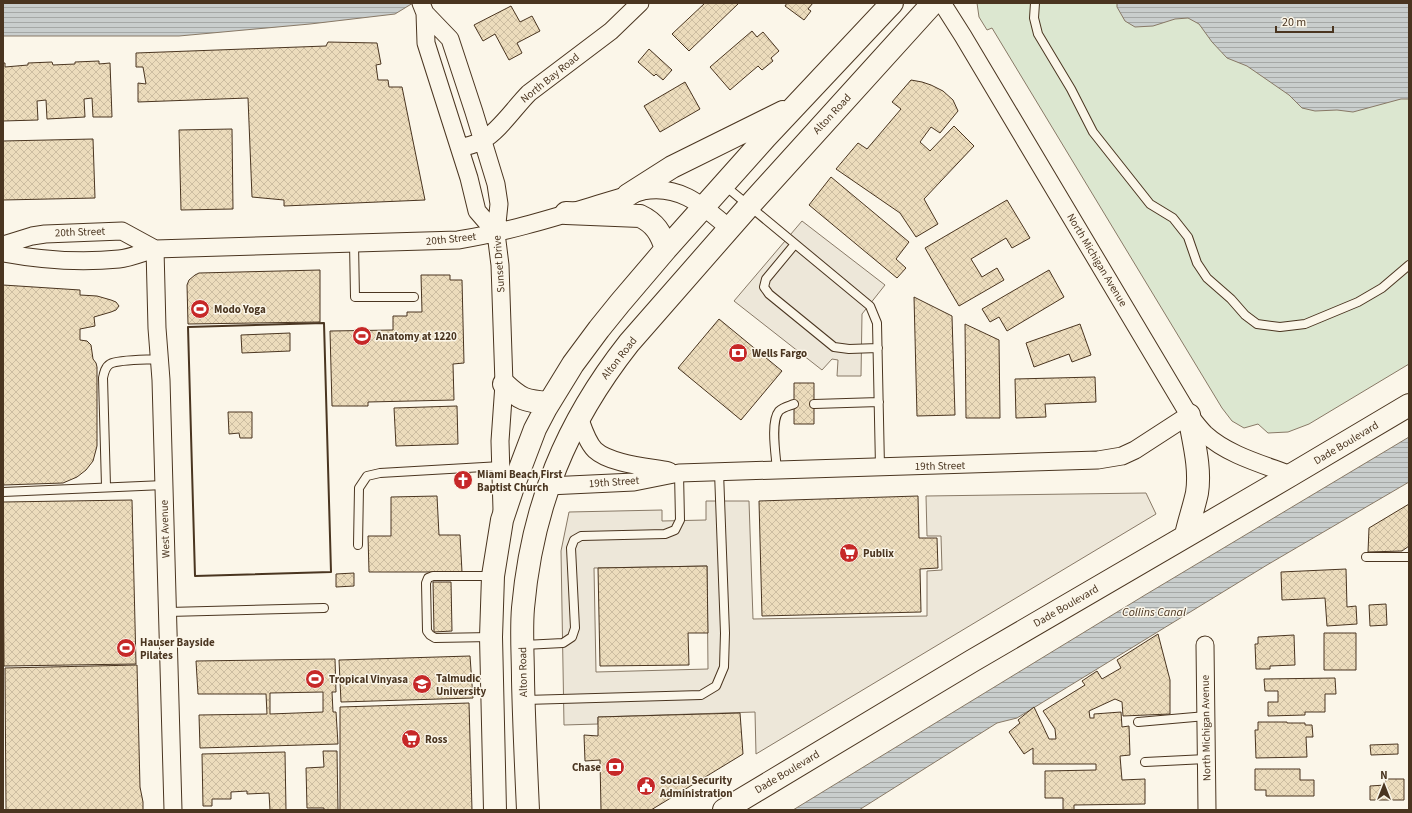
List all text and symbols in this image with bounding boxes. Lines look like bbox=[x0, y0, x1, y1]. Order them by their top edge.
scale bar bbox=[1276, 8, 1333, 34]
text: 20 m bbox=[1282, 14, 1306, 31]
street label: North Bay Road bbox=[517, 50, 583, 106]
street label: Alton Road bbox=[809, 91, 855, 137]
street label: North Michigan Avenue bbox=[1063, 211, 1131, 310]
street label: 20th Street bbox=[55, 224, 106, 240]
street label: 20th Street bbox=[425, 229, 477, 249]
street label: Sunset Drive bbox=[489, 234, 508, 293]
sports icon: Modo Yoga bbox=[189, 298, 211, 320]
place label: Modo Yoga bbox=[214, 302, 266, 317]
sports icon: Anatomy at 1220 bbox=[351, 325, 373, 347]
place label: Anatomy at 1220 bbox=[375, 329, 457, 344]
street label: Alton Road bbox=[598, 334, 640, 382]
bank icon: Wells Fargo bbox=[727, 342, 749, 364]
place label: Wells Fargo bbox=[752, 346, 807, 361]
street label: Dade Boulevard bbox=[1311, 418, 1381, 468]
street label: 19th Street bbox=[915, 458, 966, 474]
place label: Miami Beach First Baptist Church bbox=[477, 467, 563, 495]
church icon: Miami Beach First Baptist Church bbox=[452, 469, 474, 491]
street label: 19th Street bbox=[588, 473, 640, 491]
street label: West Avenue bbox=[156, 499, 174, 558]
supermarket icon: Publix bbox=[838, 542, 860, 564]
place label: Publix bbox=[863, 546, 894, 561]
street label: Dade Boulevard bbox=[1031, 581, 1101, 631]
water label: Collins Canal bbox=[1122, 604, 1186, 621]
place label: Hauser Bayside Pilates bbox=[140, 635, 215, 663]
sports icon: Hauser Bayside Pilates bbox=[115, 637, 137, 659]
street label: Alton Road bbox=[515, 647, 531, 697]
sports icon: Tropical Vinyasa bbox=[304, 668, 326, 690]
place label: Talmudic University bbox=[436, 671, 486, 699]
place label: Tropical Vinyasa bbox=[329, 672, 408, 687]
school or university icon: Talmudic University bbox=[411, 673, 433, 695]
street label: North Michigan Avenue bbox=[1198, 674, 1214, 781]
supermarket icon: Ross bbox=[400, 728, 422, 750]
place label: Ross bbox=[425, 732, 448, 747]
street label: Dade Boulevard bbox=[752, 747, 822, 797]
bank icon: Chase bbox=[604, 756, 626, 778]
place label: Chase bbox=[572, 760, 601, 775]
north arrow bbox=[1364, 765, 1404, 805]
text: N bbox=[1380, 768, 1388, 783]
place label: Social Security Administration bbox=[659, 773, 733, 801]
public building icon: Social Security Administration bbox=[635, 775, 657, 797]

